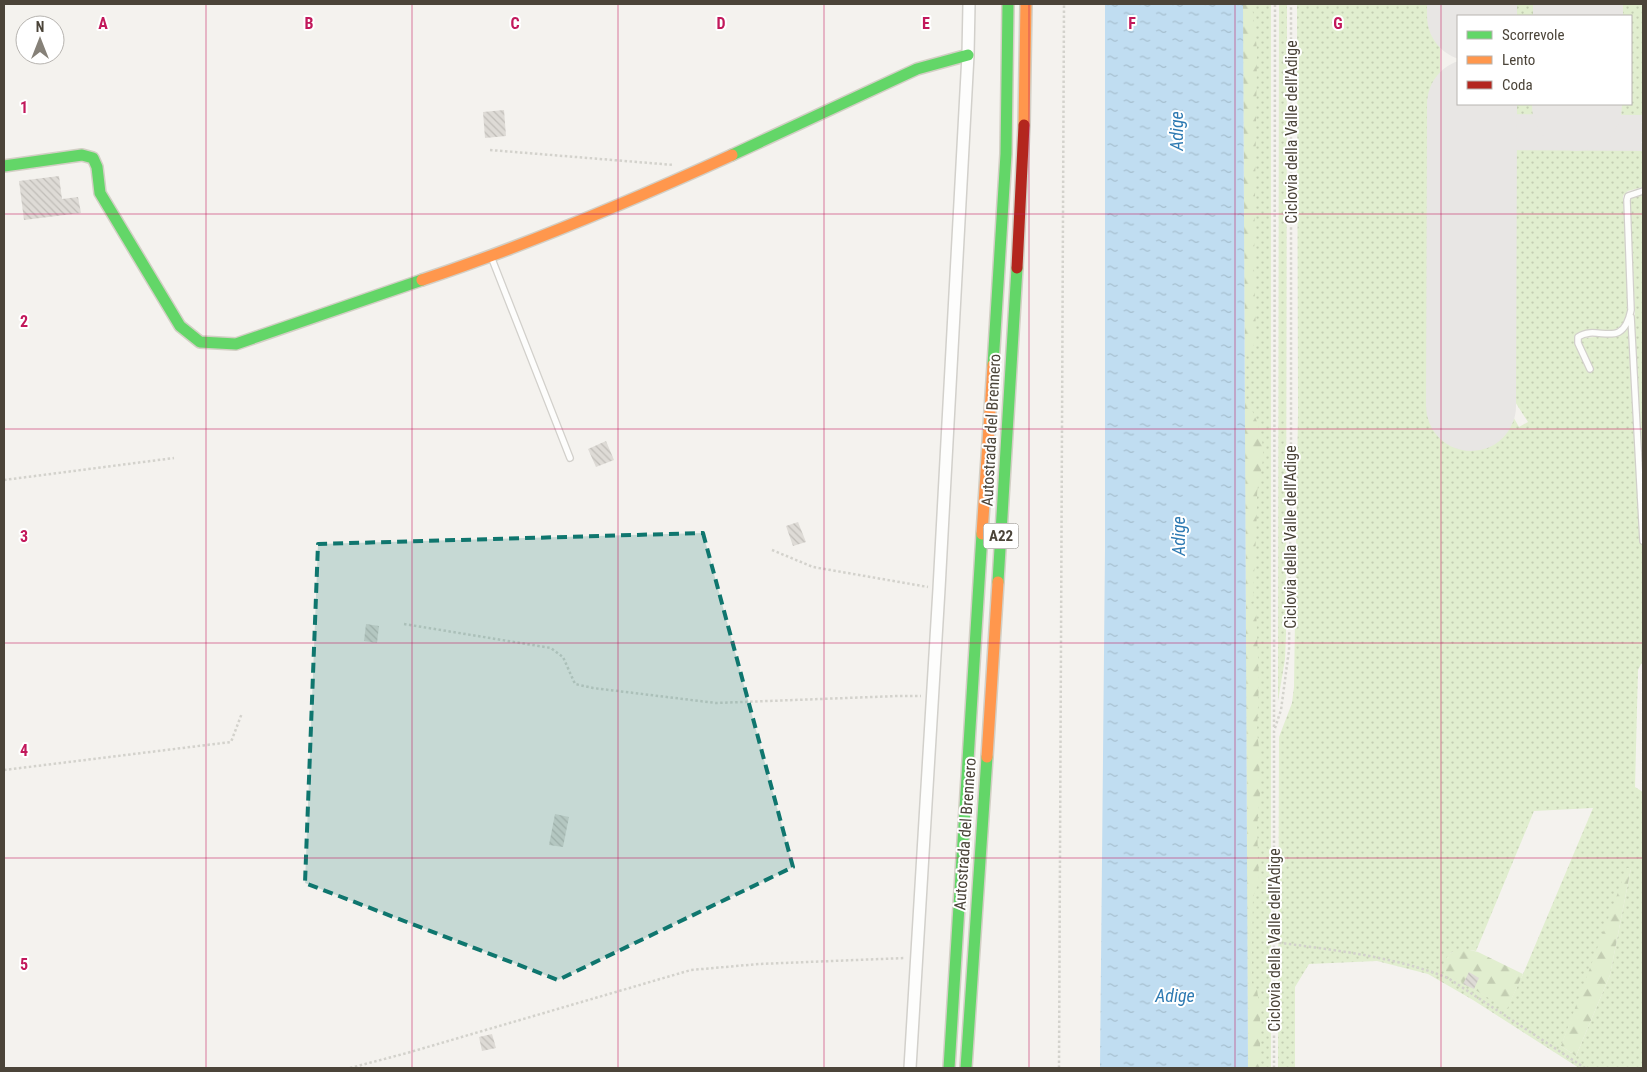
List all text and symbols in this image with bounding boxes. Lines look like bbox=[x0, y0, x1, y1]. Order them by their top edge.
text: A bbox=[98, 14, 108, 33]
text: B bbox=[305, 14, 314, 33]
text: C bbox=[510, 14, 520, 33]
text: D bbox=[716, 14, 726, 33]
text: E bbox=[922, 14, 930, 33]
text: F bbox=[1128, 14, 1136, 33]
text: G bbox=[1333, 14, 1343, 33]
north arrow bbox=[15, 15, 65, 65]
legend bbox=[1457, 15, 1632, 105]
text: N bbox=[36, 19, 44, 35]
text: Scorrevole bbox=[1502, 26, 1564, 44]
street label: Ciclovia della Valle dell'Adige bbox=[1282, 40, 1301, 224]
text: Lento bbox=[1502, 51, 1535, 69]
text: Coda bbox=[1502, 76, 1533, 94]
text: 1 bbox=[20, 98, 28, 117]
water label: Adige bbox=[1166, 111, 1187, 152]
text: 2 bbox=[20, 312, 28, 331]
street label: Autostrada del Brennero bbox=[978, 353, 1004, 507]
street label: Ciclovia della Valle dell'Adige bbox=[1281, 445, 1300, 629]
water label: Adige bbox=[1168, 516, 1189, 557]
road number: A22 bbox=[984, 524, 1018, 548]
text: 3 bbox=[20, 527, 28, 546]
text: 4 bbox=[20, 741, 28, 760]
street label: Autostrada del Brennero bbox=[950, 757, 980, 911]
street label: Ciclovia della Valle dell'Adige bbox=[1265, 848, 1284, 1032]
text: 5 bbox=[20, 955, 28, 974]
water label: Adige bbox=[1154, 985, 1195, 1006]

